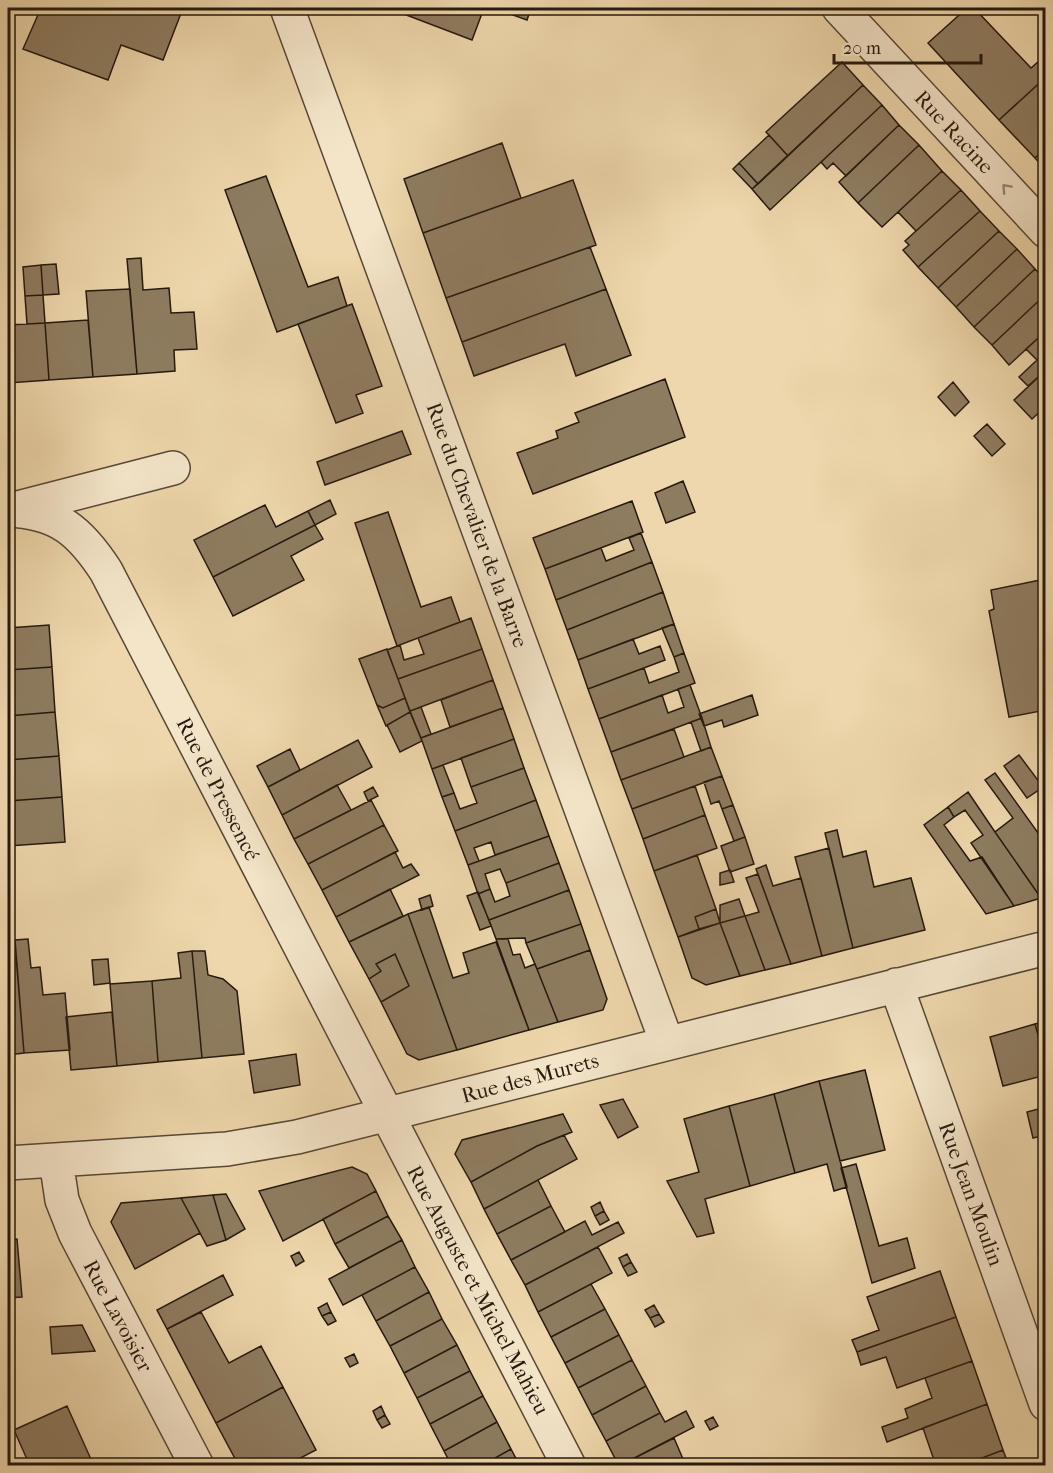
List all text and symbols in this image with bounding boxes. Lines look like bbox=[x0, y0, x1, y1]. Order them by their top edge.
scale bar bbox=[834, 27, 981, 65]
text: 20 m bbox=[843, 38, 881, 59]
street label: Rue Racine bbox=[909, 85, 999, 179]
one-way arrow bbox=[1002, 184, 1013, 194]
street label: Rue du Chevalier de la Barre bbox=[421, 399, 533, 651]
street label: Rue de Pressencé bbox=[172, 713, 264, 865]
street label: Rue des Murets bbox=[459, 1048, 601, 1108]
street label: Rue Jean Moulin bbox=[934, 1119, 1008, 1269]
street label: Rue Auguste et Michel Mahieu bbox=[402, 1161, 554, 1419]
street label: Rue Lavoisier bbox=[78, 1256, 158, 1376]

